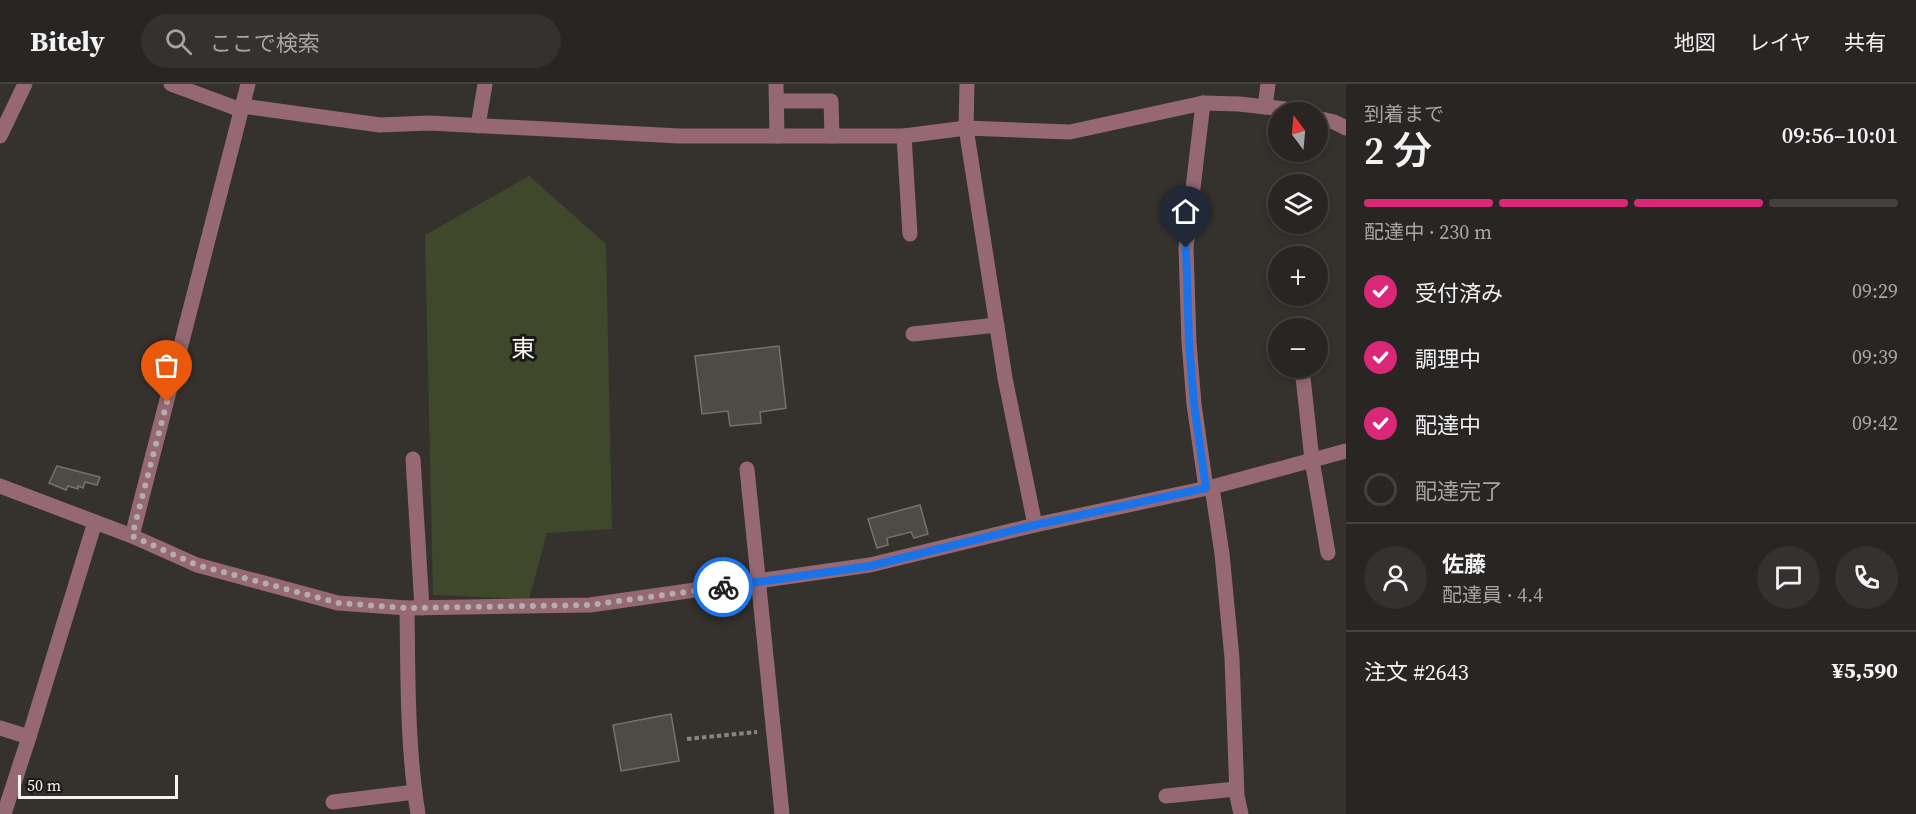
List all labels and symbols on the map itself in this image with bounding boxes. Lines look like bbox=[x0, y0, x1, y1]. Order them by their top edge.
north arrow bbox=[1268, 102, 1328, 162]
pin bbox=[1160, 186, 1211, 248]
district label: 東 bbox=[511, 332, 535, 365]
pin bbox=[141, 340, 192, 402]
courier bbox=[693, 557, 753, 617]
scale bar bbox=[18, 772, 178, 800]

